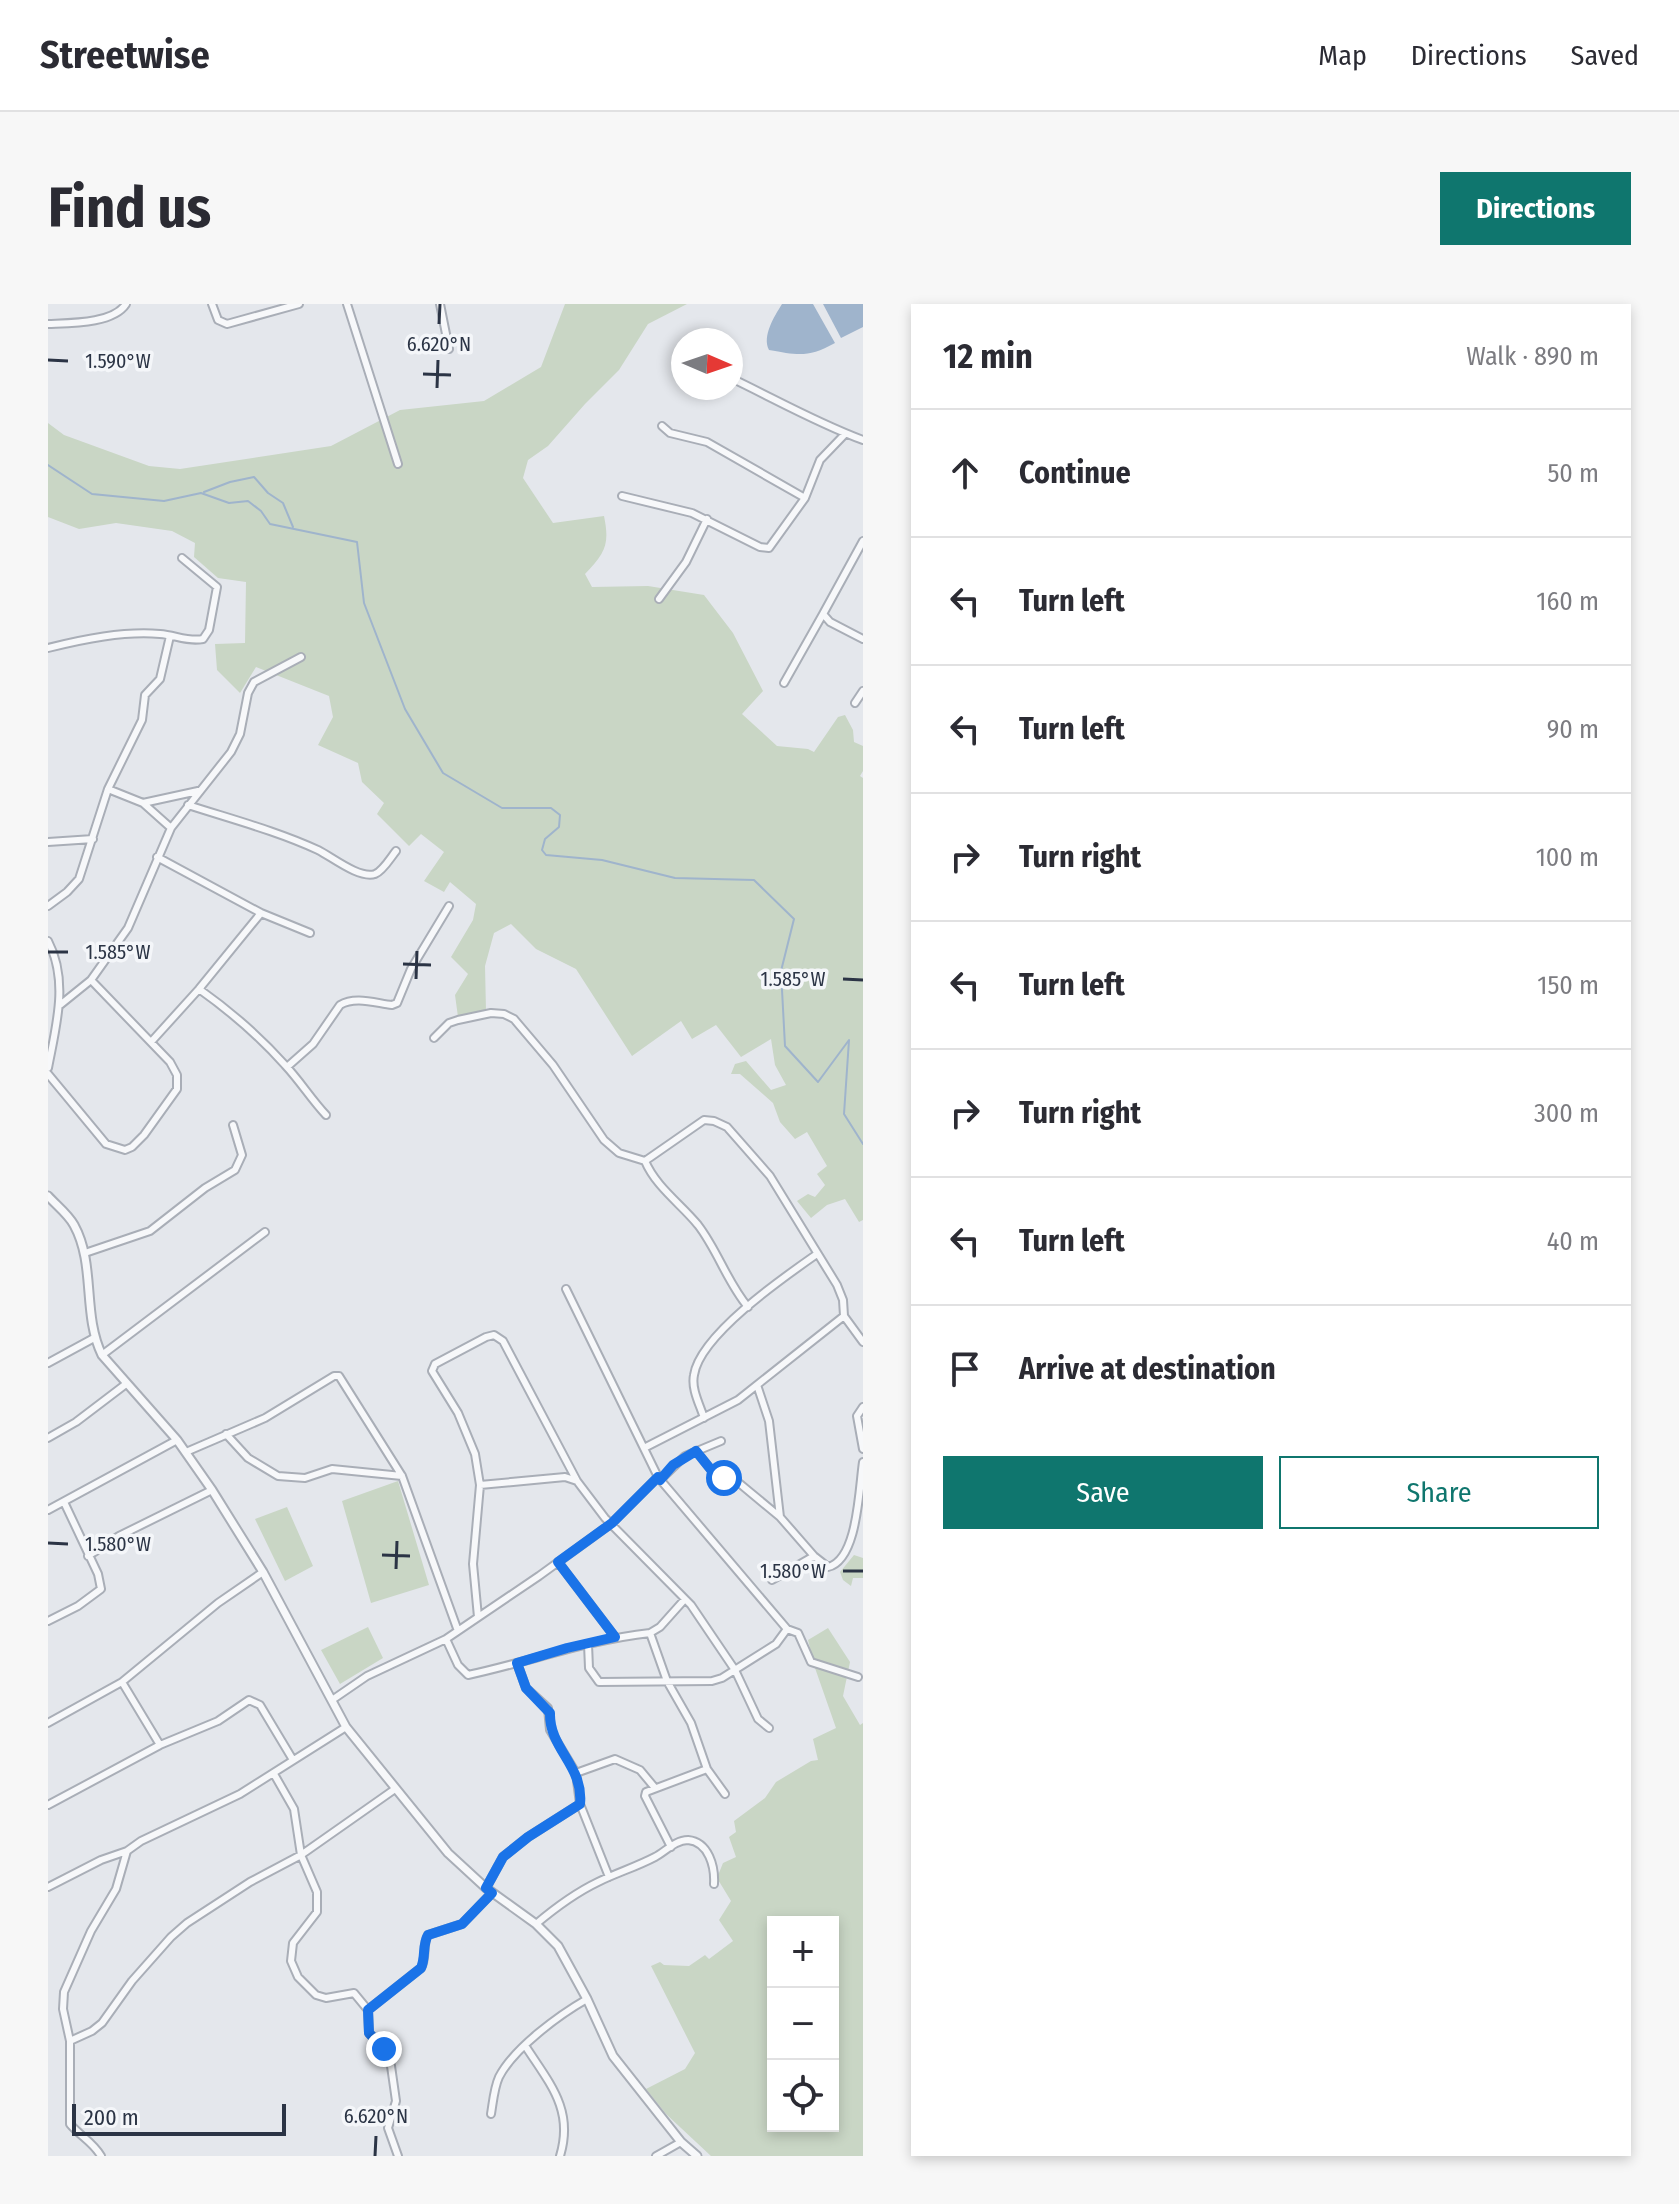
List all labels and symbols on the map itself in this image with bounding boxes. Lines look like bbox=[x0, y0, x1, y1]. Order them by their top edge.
north arrow bbox=[671, 328, 743, 400]
text: 6.620°N bbox=[407, 332, 471, 356]
text: 1.590°W bbox=[85, 349, 151, 373]
text: 1.585°W bbox=[86, 940, 150, 964]
text: 1.585°W bbox=[761, 967, 825, 991]
route start bbox=[706, 1460, 742, 1496]
text: 1.580°W bbox=[85, 1532, 151, 1556]
text: 1.580°W bbox=[760, 1559, 826, 1583]
route end bbox=[366, 2031, 402, 2067]
scale bar bbox=[72, 2100, 286, 2136]
text: 6.620°N bbox=[344, 2104, 408, 2128]

